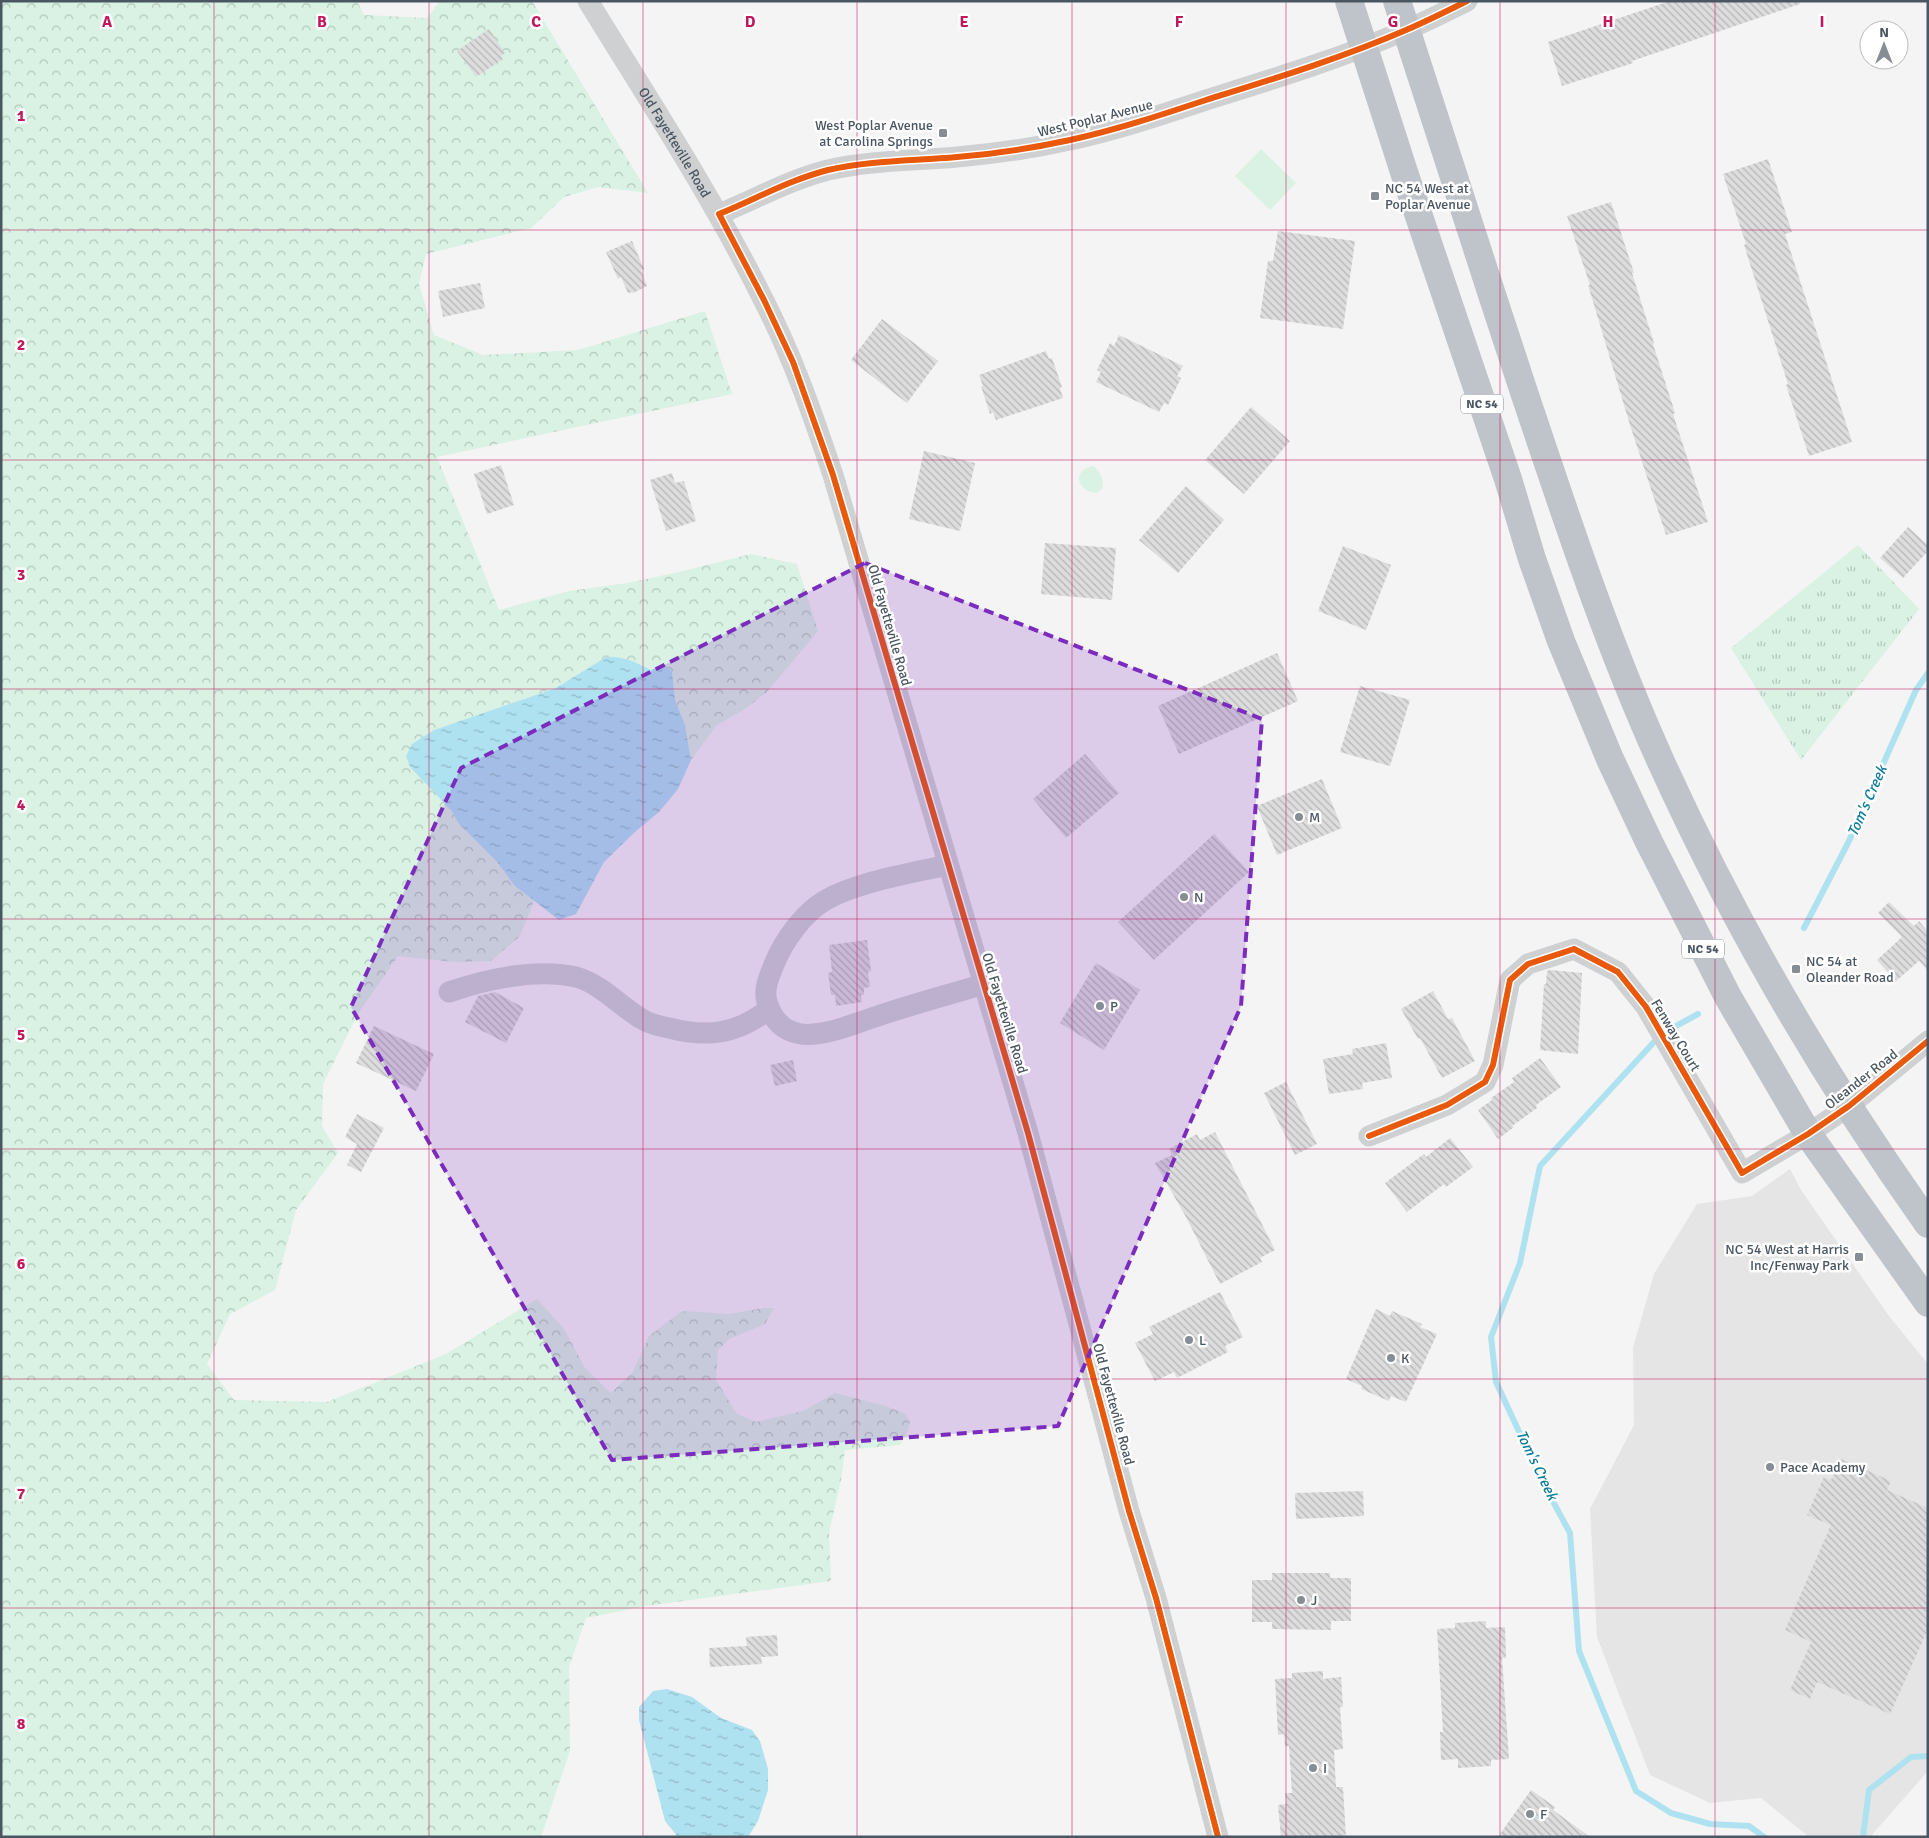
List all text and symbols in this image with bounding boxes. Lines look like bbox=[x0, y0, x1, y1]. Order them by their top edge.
text: A bbox=[102, 12, 113, 32]
text: B bbox=[317, 12, 327, 32]
text: C bbox=[531, 12, 541, 32]
text: D bbox=[745, 12, 756, 32]
text: E bbox=[959, 12, 969, 32]
text: F bbox=[1175, 12, 1184, 32]
text: G bbox=[1388, 12, 1398, 32]
text: H bbox=[1603, 12, 1613, 32]
text: I bbox=[1819, 12, 1825, 32]
north arrow bbox=[1859, 20, 1909, 70]
text: N bbox=[1879, 24, 1889, 41]
street label: Old Fayetteville Road bbox=[635, 84, 714, 201]
street label: West Poplar Avenue bbox=[1036, 96, 1154, 141]
text: 1 bbox=[17, 106, 26, 126]
place label: West Poplar Avenue at Carolina Springs bbox=[815, 117, 933, 150]
marker: West Poplar Avenue at Carolina Springs bbox=[937, 127, 949, 139]
place label: NC 54 West at Poplar Avenue bbox=[1385, 180, 1471, 213]
marker: NC 54 West at Poplar Avenue bbox=[1369, 190, 1381, 202]
text: 2 bbox=[17, 335, 25, 355]
road number: NC 54 bbox=[1461, 394, 1503, 414]
street label: Old Fayetteville Road bbox=[864, 563, 915, 688]
text: 3 bbox=[17, 565, 25, 585]
water label: Tom's Creek bbox=[1843, 761, 1891, 839]
text: 4 bbox=[17, 795, 26, 815]
place label: M bbox=[1309, 809, 1320, 826]
marker: M bbox=[1293, 811, 1305, 823]
place label: N bbox=[1194, 889, 1204, 906]
marker: N bbox=[1178, 891, 1190, 903]
road number: NC 54 bbox=[1682, 940, 1724, 959]
street label: Old Fayetteville Road bbox=[978, 951, 1031, 1076]
place label: NC 54 at Oleander Road bbox=[1806, 953, 1894, 986]
marker: NC 54 at Oleander Road bbox=[1790, 963, 1802, 975]
street label: Fenway Court bbox=[1647, 996, 1704, 1075]
place label: P bbox=[1110, 998, 1118, 1015]
marker: P bbox=[1094, 1000, 1106, 1012]
text: 5 bbox=[17, 1025, 25, 1045]
street label: Oleander Road bbox=[1822, 1046, 1901, 1113]
place label: NC 54 West at Harris Inc/Fenway Park bbox=[1725, 1241, 1849, 1274]
marker: NC 54 West at Harris Inc/Fenway Park bbox=[1853, 1251, 1865, 1263]
text: 6 bbox=[17, 1254, 26, 1274]
place label: L bbox=[1199, 1332, 1206, 1349]
marker: L bbox=[1183, 1334, 1195, 1346]
street label: Old Fayetteville Road bbox=[1089, 1341, 1138, 1467]
place label: K bbox=[1401, 1350, 1410, 1367]
marker: K bbox=[1385, 1352, 1397, 1364]
water label: Tom's Creek bbox=[1512, 1427, 1562, 1504]
place label: Pace Academy bbox=[1780, 1459, 1866, 1476]
marker: Pace Academy bbox=[1764, 1461, 1776, 1473]
text: 7 bbox=[17, 1484, 26, 1504]
place label: J bbox=[1311, 1592, 1317, 1609]
marker: J bbox=[1295, 1594, 1307, 1606]
text: 8 bbox=[17, 1714, 26, 1734]
place label: I bbox=[1323, 1760, 1327, 1777]
marker: I bbox=[1307, 1762, 1319, 1774]
place label: F bbox=[1540, 1806, 1547, 1823]
marker: F bbox=[1524, 1808, 1536, 1820]

